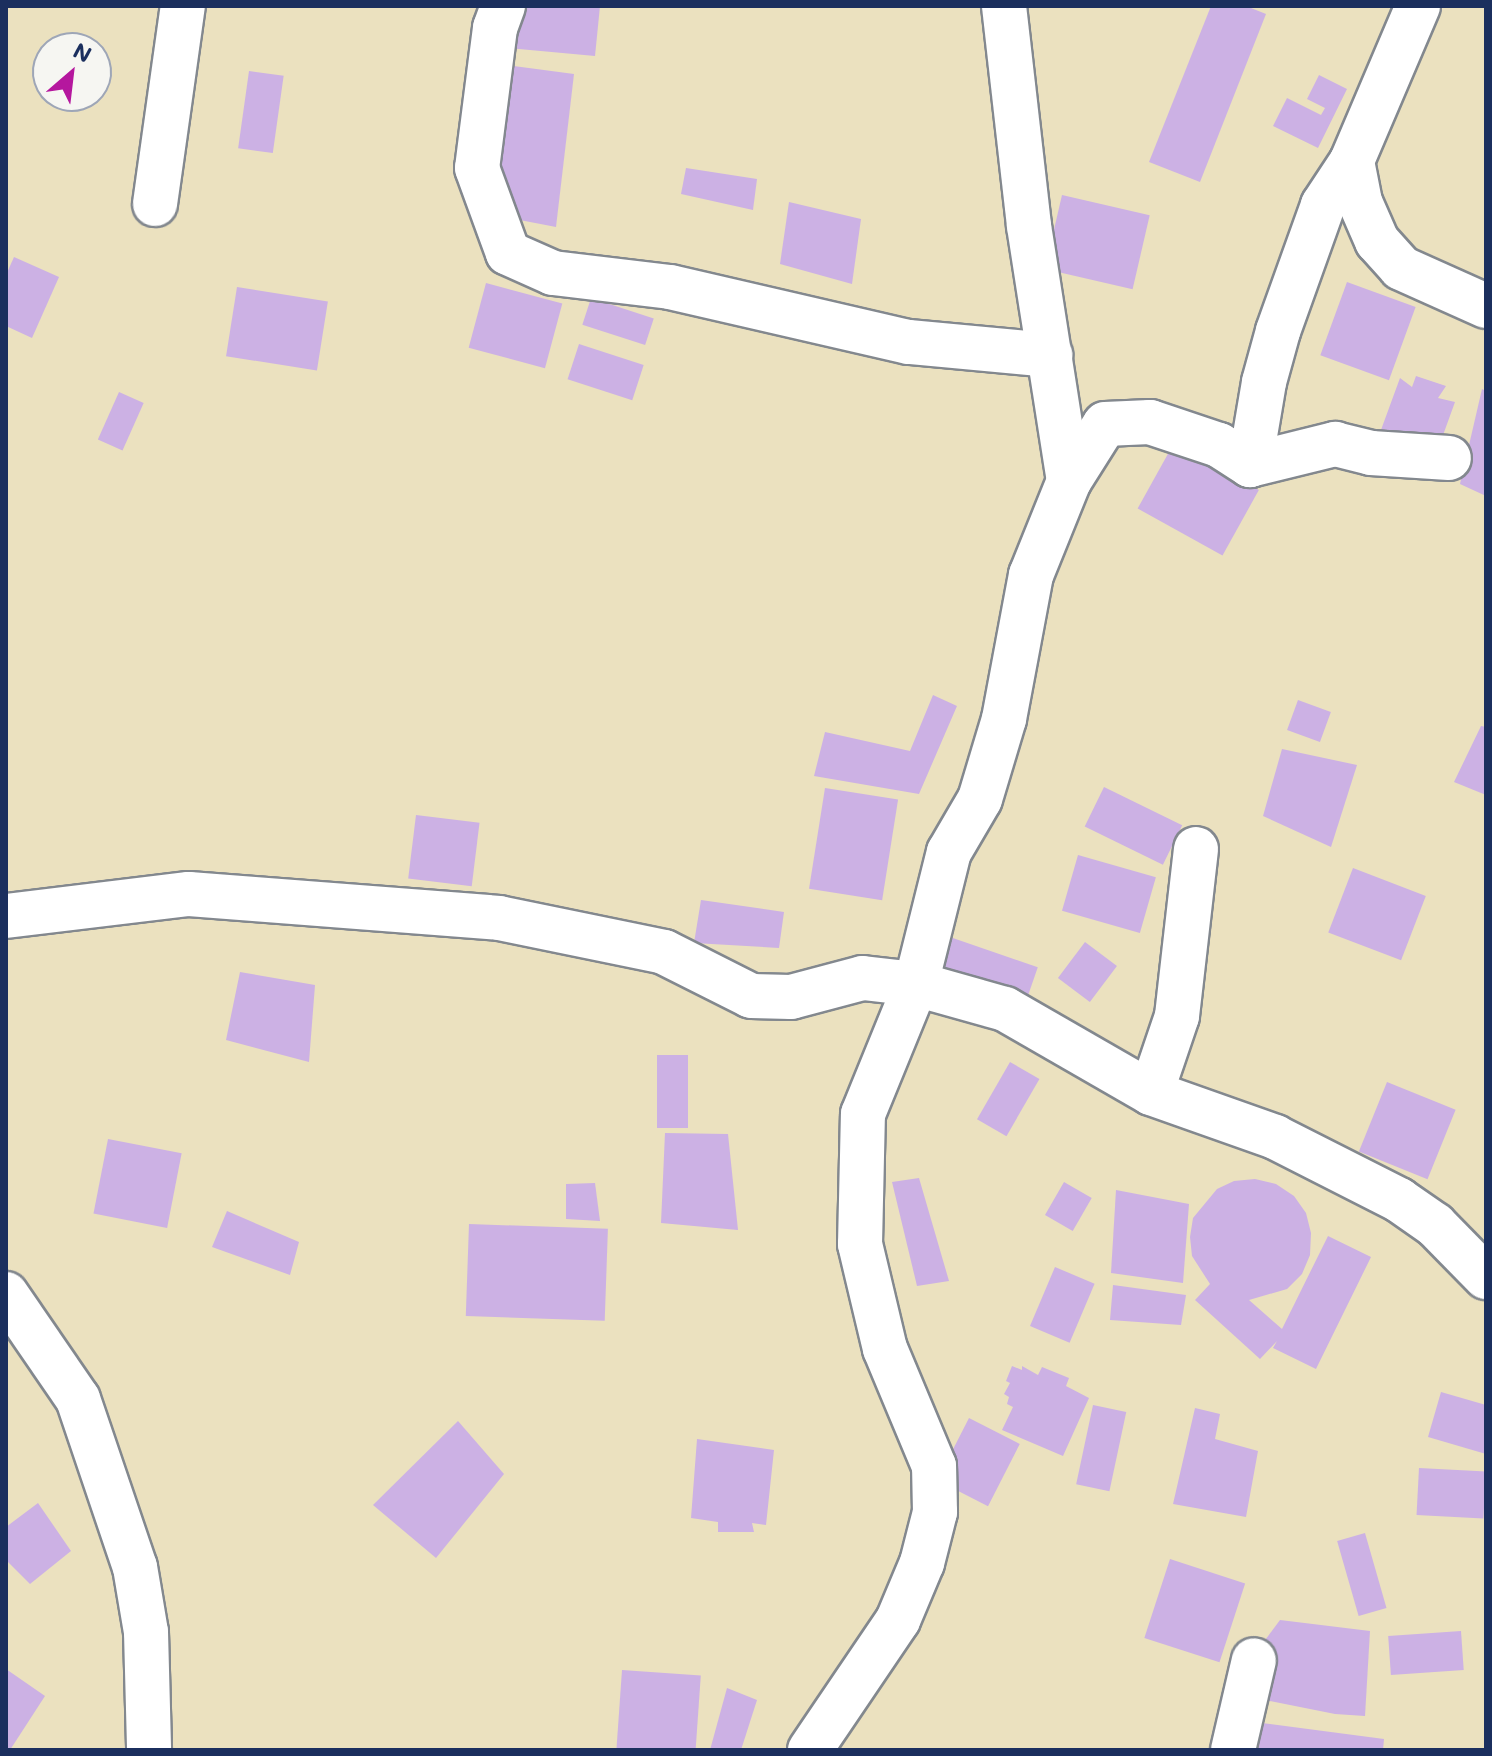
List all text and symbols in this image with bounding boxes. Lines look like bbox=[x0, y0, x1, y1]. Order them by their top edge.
north arrow bbox=[32, 32, 112, 112]
text: N bbox=[68, 35, 97, 69]

